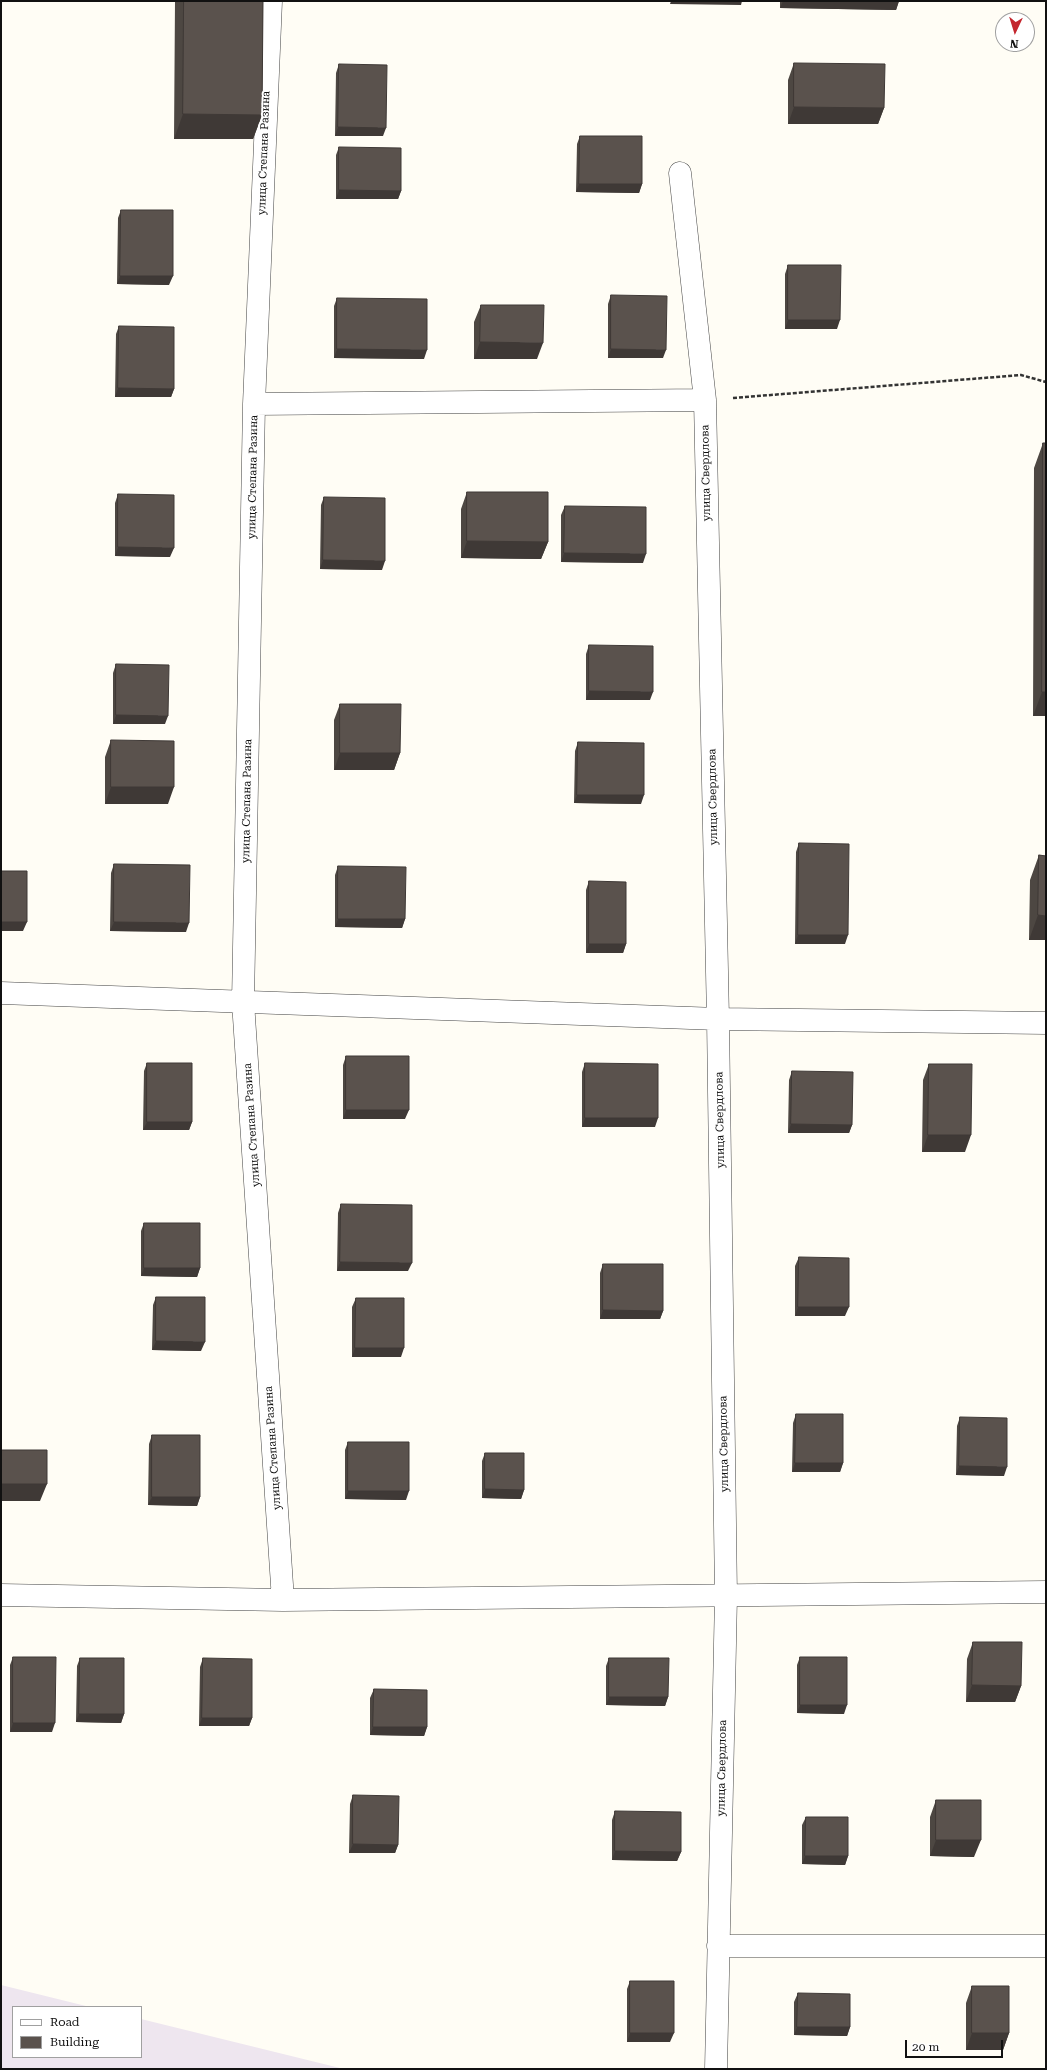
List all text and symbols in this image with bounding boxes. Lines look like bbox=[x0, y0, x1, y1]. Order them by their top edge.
north arrow bbox=[995, 12, 1035, 52]
text: N bbox=[1010, 37, 1019, 50]
street label: улица Степана Разина bbox=[255, 91, 273, 215]
street label: улица Степана Разина bbox=[245, 415, 261, 539]
street label: улица Свердлова bbox=[699, 425, 713, 521]
street label: улица Степана Разина bbox=[239, 739, 255, 863]
street label: улица Свердлова bbox=[706, 749, 720, 845]
street label: улица Степана Разина bbox=[241, 1063, 263, 1187]
street label: улица Свердлова bbox=[713, 1072, 727, 1168]
street label: улица Степана Разина bbox=[262, 1386, 284, 1510]
street label: улица Свердлова bbox=[717, 1396, 731, 1492]
street label: улица Свердлова bbox=[715, 1720, 729, 1816]
legend bbox=[12, 2006, 142, 2058]
text: Road bbox=[50, 2015, 79, 2029]
scale bar bbox=[907, 2032, 1005, 2058]
text: Building bbox=[50, 2035, 99, 2049]
text: 20 m bbox=[912, 2040, 939, 2054]

